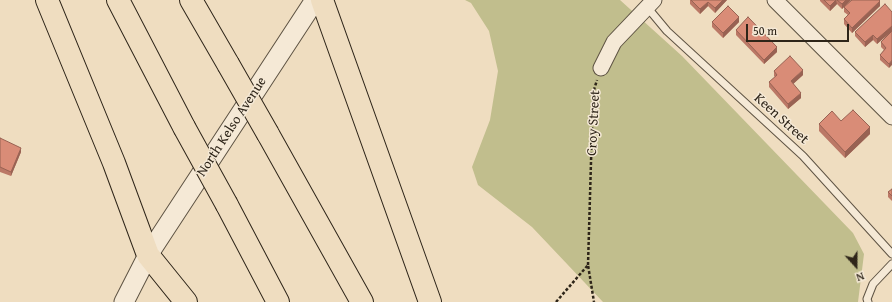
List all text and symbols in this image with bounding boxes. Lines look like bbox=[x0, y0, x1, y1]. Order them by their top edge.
scale bar bbox=[748, 16, 851, 42]
text: 50 m bbox=[753, 22, 777, 39]
street label: North Kelso Avenue bbox=[193, 74, 271, 180]
street label: Croy Street bbox=[584, 90, 604, 156]
street label: Keen Street bbox=[750, 90, 812, 148]
north arrow bbox=[836, 246, 876, 286]
text: N bbox=[854, 268, 867, 286]

